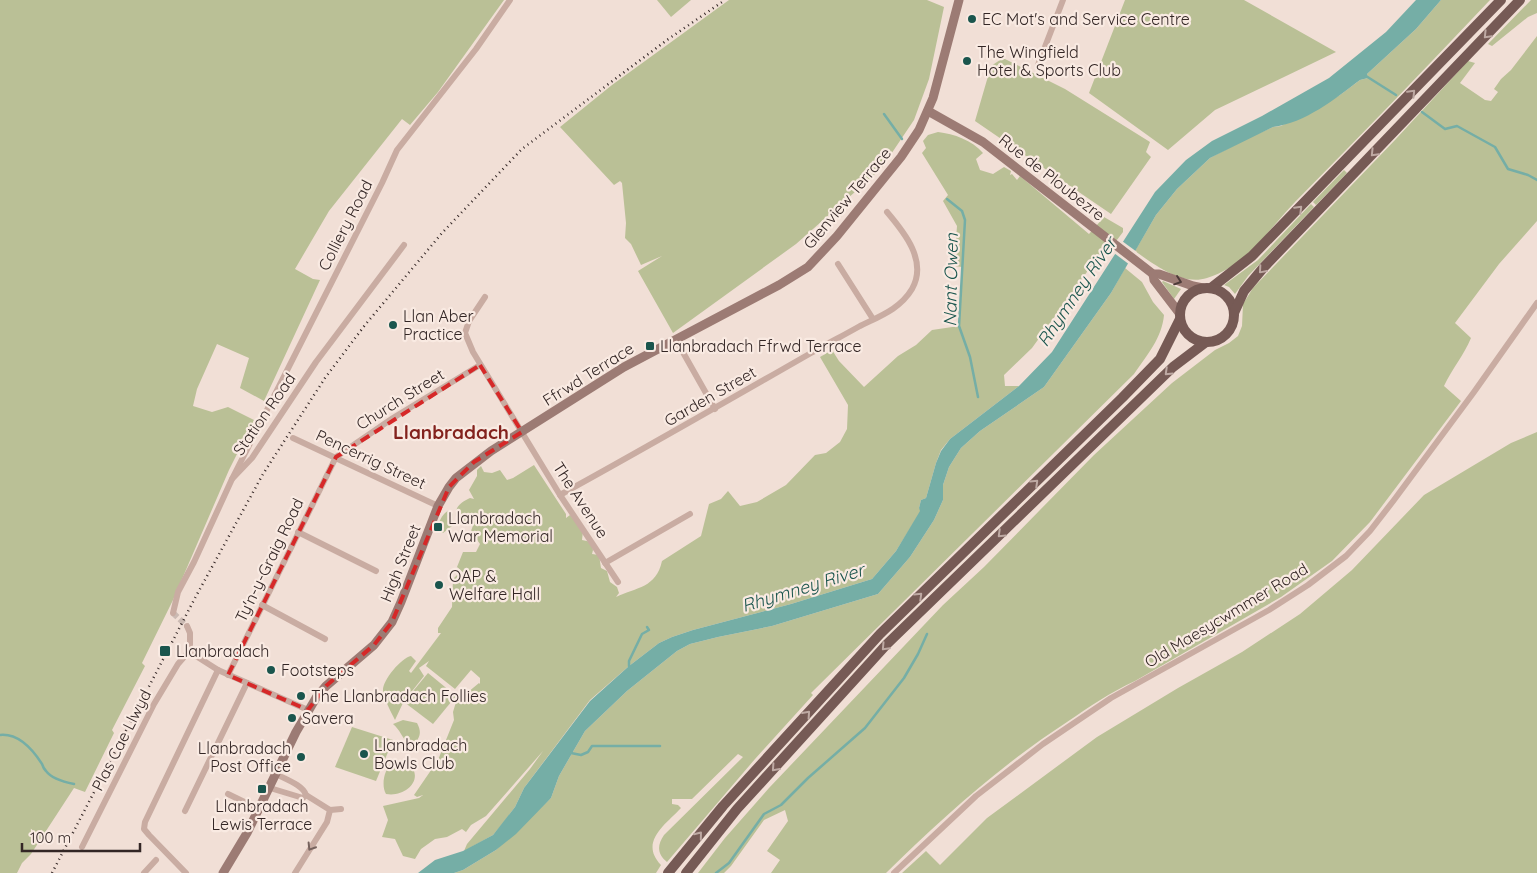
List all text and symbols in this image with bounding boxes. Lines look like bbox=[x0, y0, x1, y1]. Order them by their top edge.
place label: EC Mot's and Service Centre bbox=[982, 9, 1190, 29]
marker: EC Mot's and Service Centre bbox=[966, 13, 978, 25]
one-way arrow bbox=[1483, 30, 1492, 39]
place label: The Wingfield Hotel & Sports Club bbox=[977, 42, 1121, 80]
marker: The Wingfield Hotel & Sports Club bbox=[961, 55, 973, 67]
one-way arrow bbox=[1406, 89, 1415, 98]
street label: Rue de Ploubezre bbox=[995, 129, 1109, 225]
street label: Glenview Terrace bbox=[799, 143, 895, 253]
one-way arrow bbox=[1371, 147, 1380, 156]
street label: Colliery Road bbox=[314, 176, 376, 274]
one-way arrow bbox=[1294, 206, 1303, 215]
water label: Rhymney River bbox=[1032, 231, 1123, 351]
water label: Nant Owen bbox=[938, 233, 963, 327]
one-way arrow bbox=[1259, 264, 1267, 273]
one-way arrow bbox=[1173, 275, 1182, 285]
place label: Llan Aber Practice bbox=[403, 306, 474, 344]
marker: Llan Aber Practice bbox=[387, 319, 399, 331]
place label: Llanbradach Ffrwd Terrace bbox=[660, 336, 861, 356]
street label: Ffrwd Terrace bbox=[539, 338, 637, 410]
marker: Llanbradach Ffrwd Terrace bbox=[644, 340, 656, 352]
street label: Garden Street bbox=[660, 362, 760, 430]
street label: Church Street bbox=[352, 364, 448, 434]
one-way arrow bbox=[1165, 366, 1174, 375]
street label: Station Road bbox=[228, 369, 300, 459]
district label: Llanbradach bbox=[393, 420, 509, 444]
street label: Pencerrig Street bbox=[313, 425, 429, 493]
street label: The Avenue bbox=[549, 458, 613, 542]
one-way arrow bbox=[1030, 480, 1039, 489]
street label: Ty'n-y-Graig Road bbox=[230, 495, 308, 625]
place label: Llanbradach War Memorial bbox=[448, 508, 553, 546]
street label: High Street bbox=[375, 521, 425, 605]
marker: Llanbradach War Memorial bbox=[432, 521, 444, 533]
one-way arrow bbox=[998, 528, 1007, 537]
water label: Rhymney River bbox=[739, 557, 869, 617]
street label: Old Maesycwmmer Road bbox=[1141, 558, 1311, 672]
place label: OAP & Welfare Hall bbox=[449, 566, 540, 604]
marker: OAP & Welfare Hall bbox=[433, 579, 445, 591]
one-way arrow bbox=[913, 593, 922, 602]
place label: Llanbradach bbox=[176, 641, 269, 661]
one-way arrow bbox=[882, 642, 891, 651]
marker: Llanbradach bbox=[158, 644, 172, 658]
place label: Footsteps bbox=[281, 660, 354, 680]
marker: Footsteps bbox=[265, 664, 277, 676]
street label: Plas Cae Llwyd bbox=[87, 686, 155, 794]
place label: The Llanbradach Follies bbox=[311, 686, 487, 706]
marker: The Llanbradach Follies bbox=[295, 690, 307, 702]
place label: Savera bbox=[302, 708, 354, 728]
one-way arrow bbox=[801, 710, 810, 719]
marker: Savera bbox=[286, 712, 298, 724]
place label: Llanbradach Bowls Club bbox=[374, 735, 467, 773]
place label: Llanbradach Post Office bbox=[198, 738, 291, 776]
marker: Llanbradach Bowls Club bbox=[358, 748, 370, 760]
marker: Llanbradach Post Office bbox=[295, 751, 307, 763]
one-way arrow bbox=[772, 762, 781, 771]
marker: Llanbradach Lewis Terrace bbox=[256, 783, 268, 795]
place label: Llanbradach Lewis Terrace bbox=[212, 796, 312, 834]
scale bar bbox=[22, 820, 140, 852]
text: 100 m bbox=[30, 828, 71, 847]
one-way arrow bbox=[694, 832, 702, 841]
one-way arrow bbox=[308, 842, 318, 851]

